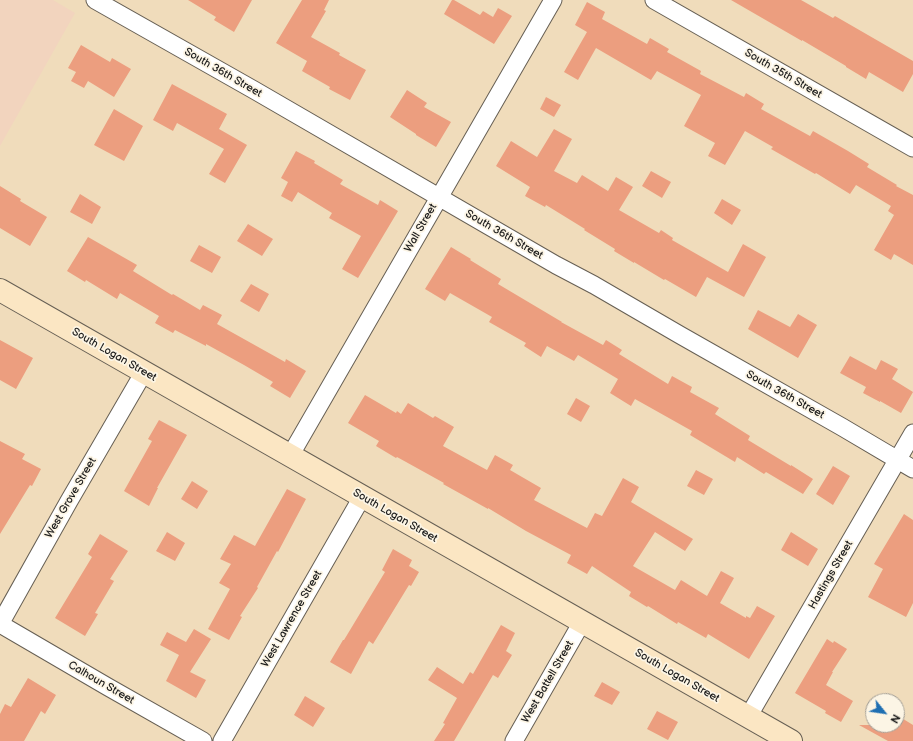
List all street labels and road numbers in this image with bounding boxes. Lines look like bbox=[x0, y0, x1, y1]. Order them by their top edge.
street label: South 36th Street bbox=[182, 45, 264, 101]
street label: South 35th Street bbox=[742, 47, 824, 101]
street label: Wall Street bbox=[402, 201, 440, 255]
street label: South 36th Street bbox=[463, 207, 545, 263]
street label: South Logan Street bbox=[69, 325, 159, 385]
street label: South 36th Street bbox=[744, 368, 826, 422]
street label: West Grove Street bbox=[43, 455, 99, 541]
street label: South Logan Street bbox=[350, 486, 440, 546]
street label: Hastings Street bbox=[806, 538, 856, 612]
street label: West Lawrence Street bbox=[259, 568, 325, 670]
street label: West Battell Street bbox=[519, 639, 577, 725]
street label: South Logan Street bbox=[632, 646, 722, 706]
street label: Calhoun Street bbox=[66, 659, 136, 707]

